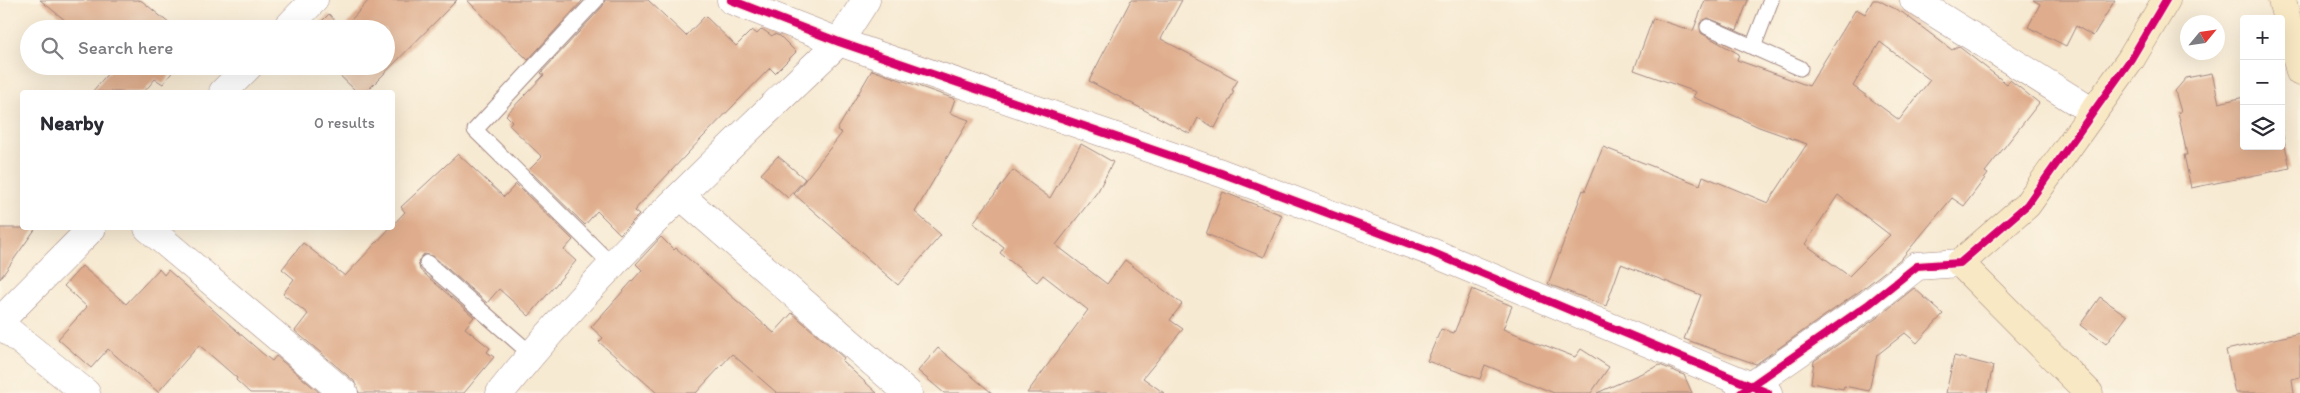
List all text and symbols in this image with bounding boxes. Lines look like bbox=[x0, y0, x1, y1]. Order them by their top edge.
north arrow bbox=[2180, 15, 2225, 60]
map controls bbox=[2240, 15, 2285, 150]
button: + bbox=[2240, 15, 2285, 60]
search box bbox=[20, 20, 395, 75]
icon: search bbox=[38, 34, 66, 62]
text: Search here bbox=[78, 36, 173, 59]
button: − bbox=[2240, 60, 2285, 105]
button: layers bbox=[2240, 105, 2285, 150]
text: Nearby bbox=[40, 110, 104, 135]
text: 0 results bbox=[314, 113, 375, 132]

